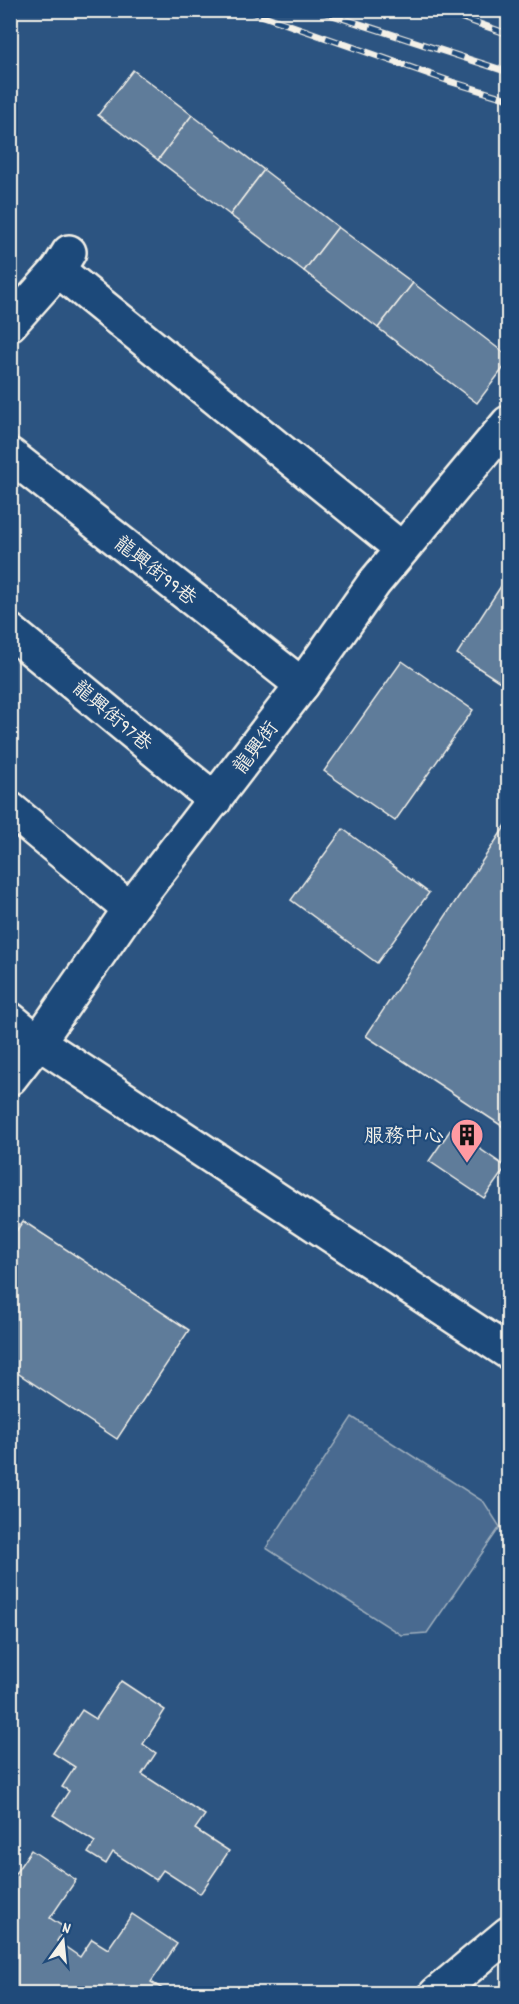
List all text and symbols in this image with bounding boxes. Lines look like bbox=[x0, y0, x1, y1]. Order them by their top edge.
street label: 龍興街99巷 bbox=[107, 531, 202, 614]
street label: 龍興街97巷 bbox=[65, 675, 158, 760]
street label: 龍興街 bbox=[228, 716, 287, 781]
building icon: 服務中心 bbox=[449, 1117, 485, 1164]
place label: 服務中心 bbox=[364, 1124, 444, 1152]
north arrow bbox=[33, 1911, 93, 1971]
text: N bbox=[59, 1917, 73, 1941]

